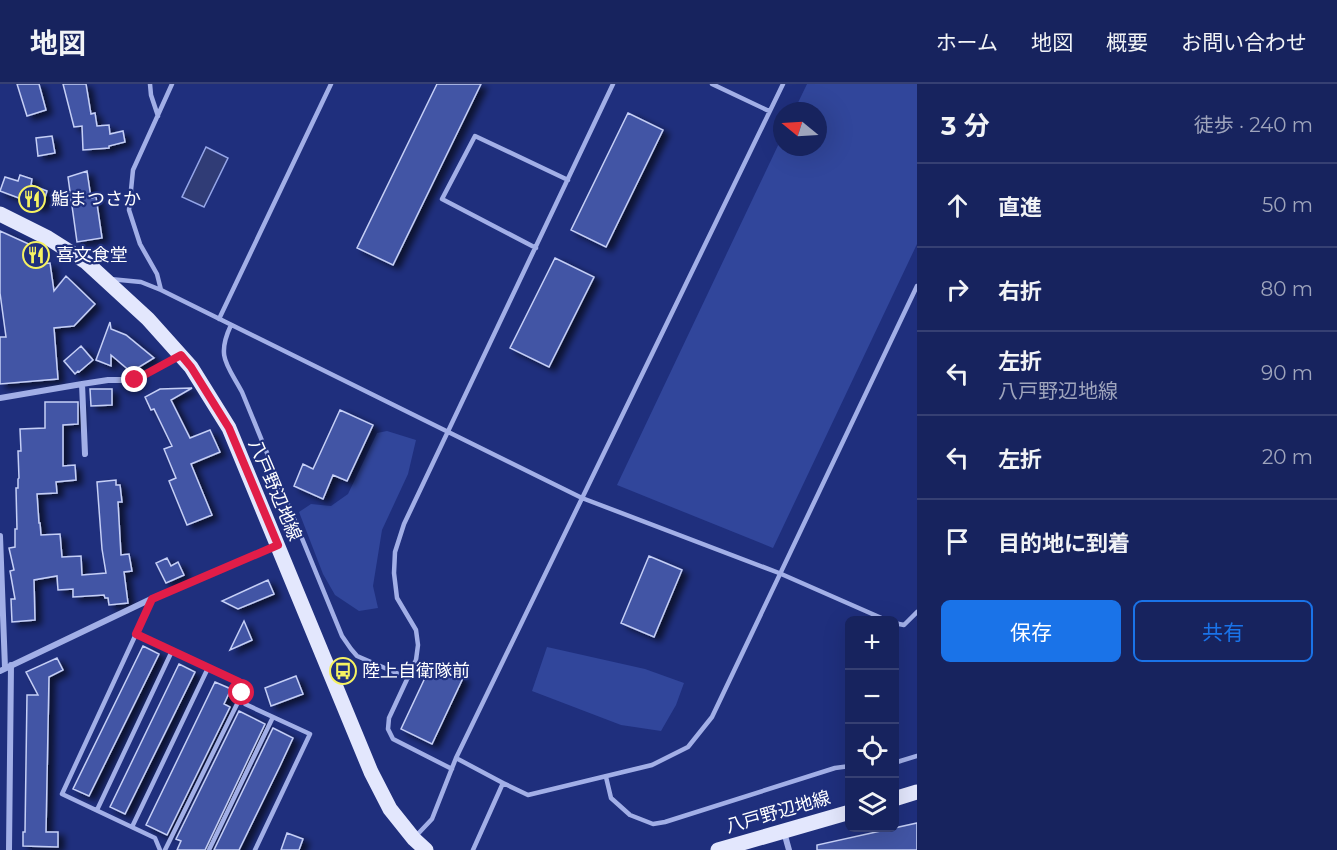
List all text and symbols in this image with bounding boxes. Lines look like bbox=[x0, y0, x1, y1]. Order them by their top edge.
text: 地図 bbox=[30, 26, 86, 60]
text: ホーム bbox=[936, 30, 998, 55]
text: 地図 bbox=[1031, 30, 1073, 55]
text: 概要 bbox=[1106, 30, 1148, 55]
text: お問い合わせ bbox=[1181, 30, 1307, 55]
north arrow bbox=[773, 102, 827, 156]
text: 3 分 bbox=[941, 110, 990, 142]
text: 徒歩 · 240 m bbox=[1194, 113, 1313, 137]
restaurant icon: 鮨まつさか bbox=[17, 184, 47, 214]
place label: 鮨まつさか bbox=[51, 188, 141, 210]
icon: ahead bbox=[941, 189, 974, 222]
text: 50 m bbox=[1262, 193, 1313, 217]
text: 直進 bbox=[998, 194, 1042, 221]
restaurant icon: 喜文食堂 bbox=[21, 240, 51, 270]
place label: 喜文食堂 bbox=[56, 244, 128, 266]
icon: right bbox=[941, 273, 974, 306]
text: 80 m bbox=[1261, 277, 1313, 301]
text: 右折 bbox=[998, 278, 1042, 305]
text: 左折 bbox=[998, 348, 1042, 375]
icon: left bbox=[941, 357, 974, 390]
text: 90 m bbox=[1261, 361, 1313, 385]
route end bbox=[121, 366, 147, 392]
text: 八戸野辺地線 bbox=[998, 379, 1118, 403]
street label: 八戸野辺地線 bbox=[244, 436, 306, 544]
icon: left bbox=[941, 441, 974, 474]
text: 20 m bbox=[1262, 445, 1313, 469]
text: 左折 bbox=[998, 446, 1042, 473]
icon: arrive bbox=[941, 525, 974, 558]
text: 目的地に到着 bbox=[998, 530, 1130, 557]
button: 保存 bbox=[941, 600, 1121, 662]
button: 共有 bbox=[1133, 600, 1313, 662]
map controls bbox=[845, 616, 899, 832]
button: + bbox=[845, 616, 899, 670]
bus stop icon: 陸上自衛隊前 bbox=[328, 656, 358, 686]
place label: 陸上自衛隊前 bbox=[362, 660, 470, 682]
button: − bbox=[845, 670, 899, 724]
route start bbox=[228, 679, 254, 705]
button: locate bbox=[845, 724, 899, 778]
button: layers bbox=[845, 778, 899, 832]
street label: 八戸野辺地線 bbox=[723, 787, 833, 837]

